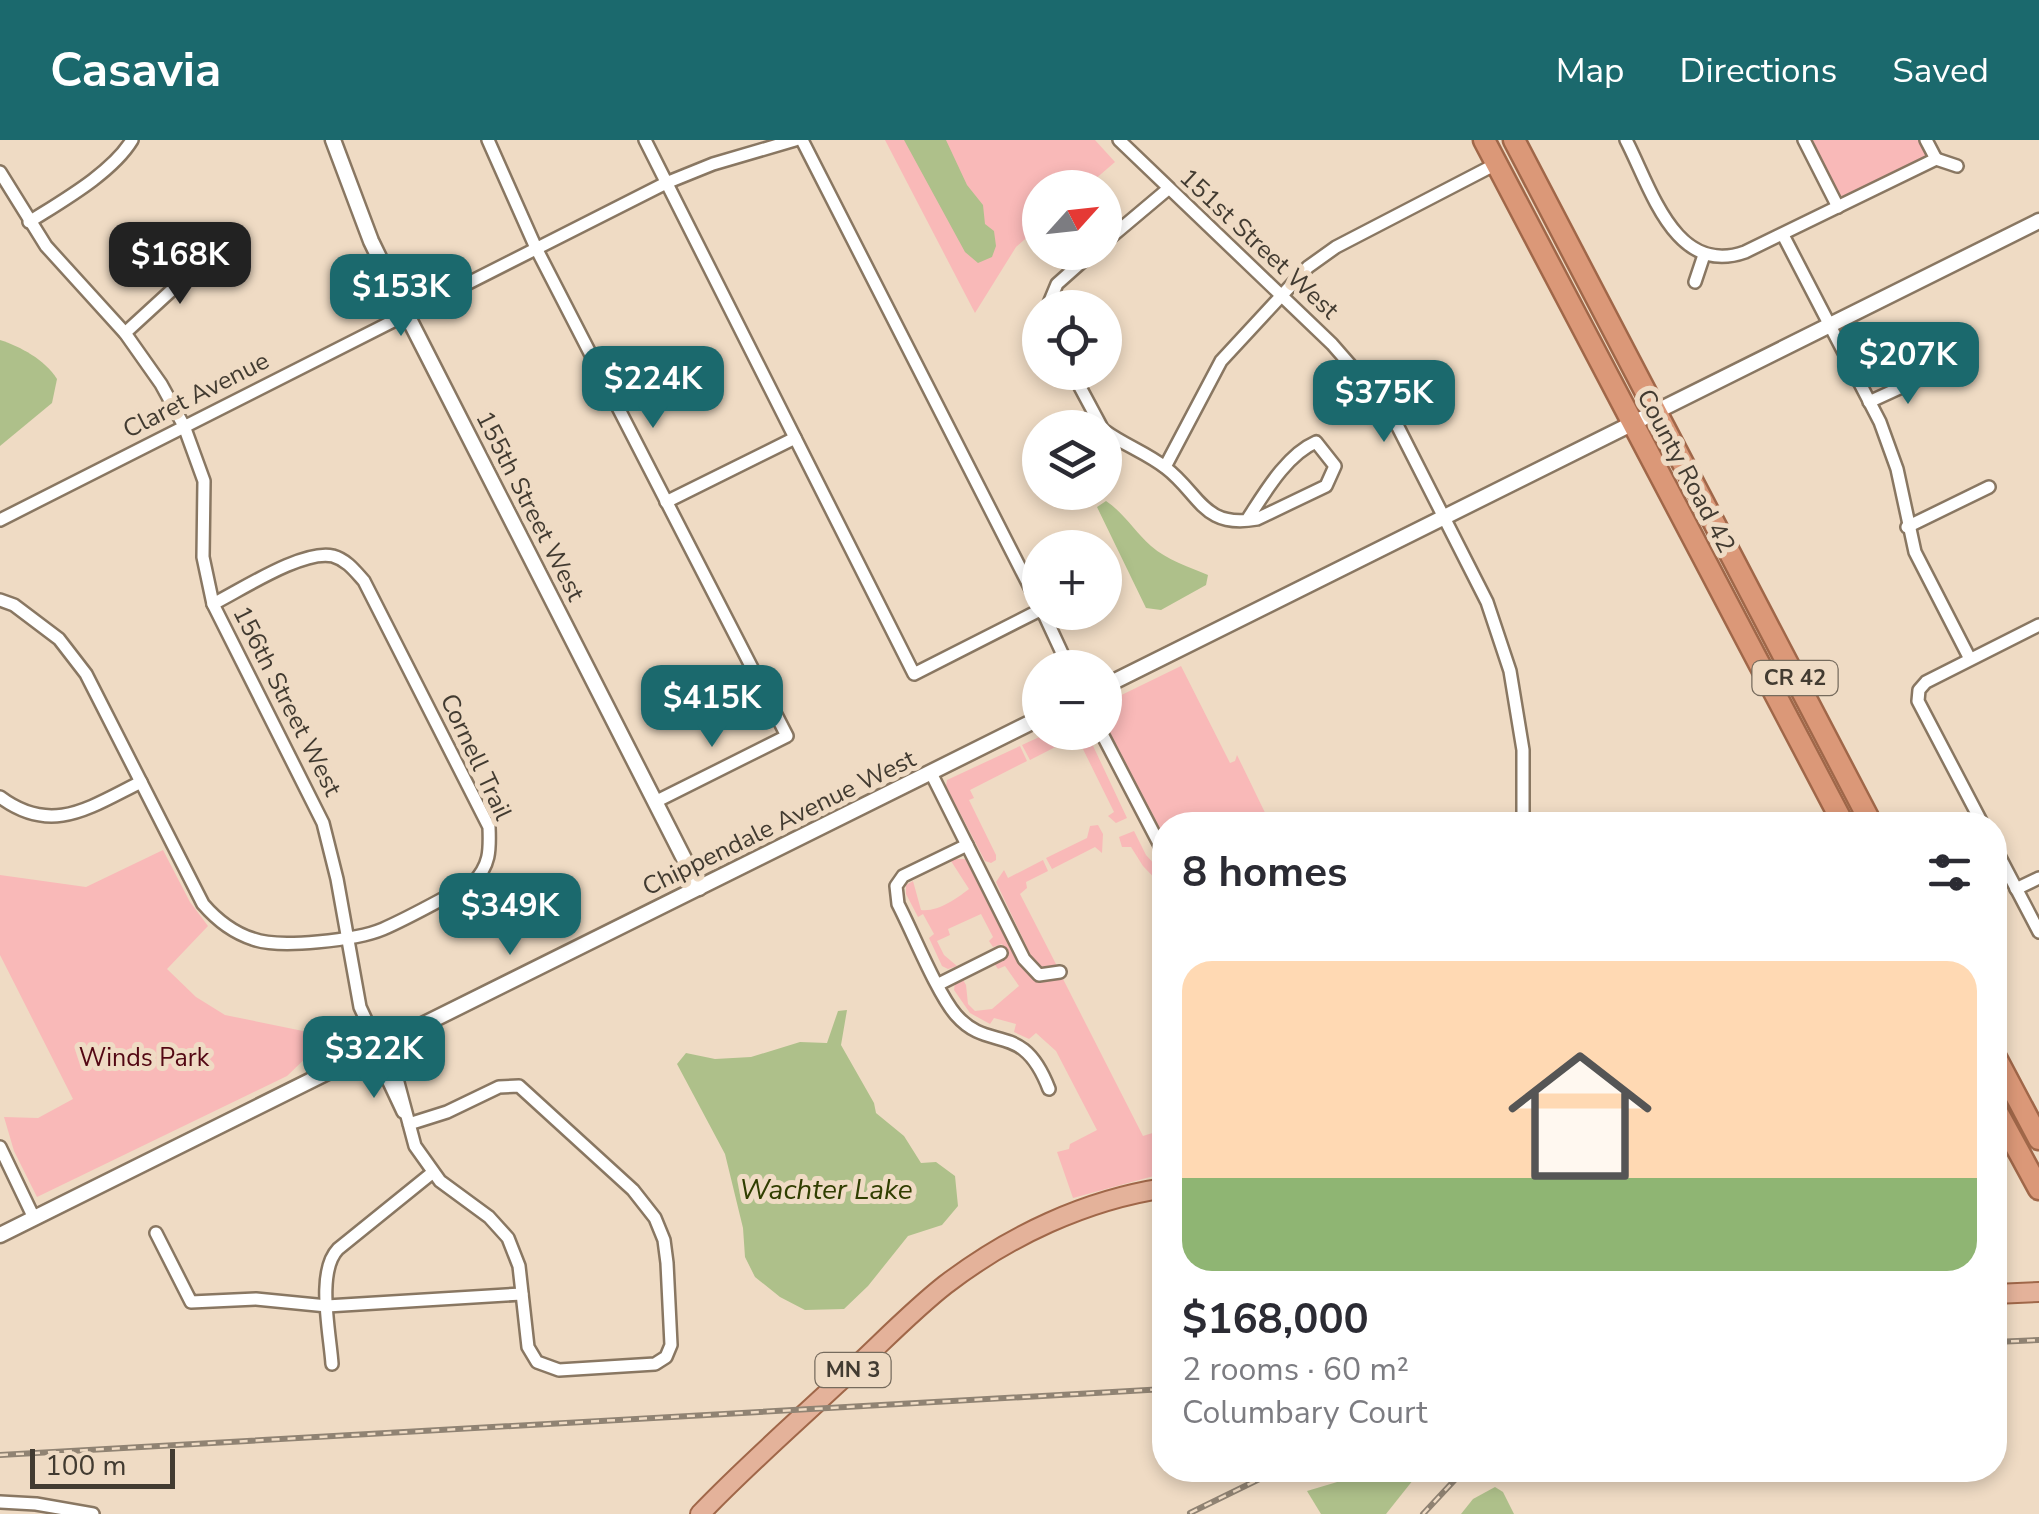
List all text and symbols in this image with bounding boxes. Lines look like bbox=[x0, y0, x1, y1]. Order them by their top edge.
text: Casavia bbox=[50, 37, 221, 103]
text: Map bbox=[1556, 47, 1625, 94]
text: Directions bbox=[1680, 47, 1837, 94]
text: Saved bbox=[1892, 47, 1989, 94]
street label: 151st Street West bbox=[1172, 161, 1346, 327]
north arrow bbox=[1022, 170, 1122, 270]
map controls bbox=[1022, 170, 1122, 750]
pin: $168K bbox=[110, 222, 250, 307]
text: $168K bbox=[131, 233, 229, 276]
pin: $153K bbox=[331, 254, 471, 339]
text: $153K bbox=[352, 265, 450, 308]
button: locate bbox=[1022, 290, 1122, 390]
pin: $207K bbox=[1838, 322, 1978, 407]
text: $207K bbox=[1859, 333, 1957, 376]
street label: Claret Avenue bbox=[117, 344, 275, 446]
pin: $224K bbox=[583, 346, 723, 431]
text: $224K bbox=[604, 357, 702, 400]
pin: $375K bbox=[1314, 360, 1454, 445]
text: $375K bbox=[1335, 371, 1433, 414]
street label: County Road 42 bbox=[1629, 383, 1743, 559]
street label: 155th Street West bbox=[467, 405, 593, 607]
button: layers bbox=[1022, 410, 1122, 510]
button: + bbox=[1022, 530, 1122, 630]
street label: 156th Street West bbox=[224, 600, 350, 802]
button: − bbox=[1022, 650, 1122, 750]
road number: CR 42 bbox=[1752, 661, 1838, 695]
pin: $415K bbox=[642, 665, 782, 750]
text: $415K bbox=[663, 676, 761, 719]
street label: Cornell Trail bbox=[432, 688, 520, 826]
street label: Chippendale Avenue West bbox=[637, 742, 921, 904]
text: 8 homes bbox=[1182, 844, 1347, 901]
icon: filters bbox=[1922, 845, 1977, 900]
pin: $349K bbox=[440, 873, 580, 958]
text: $349K bbox=[461, 884, 559, 927]
pin: $322K bbox=[304, 1016, 444, 1101]
icon: home bbox=[1490, 1026, 1670, 1206]
text: $322K bbox=[325, 1027, 423, 1070]
park label: Winds Park bbox=[79, 1041, 210, 1075]
water label: Wachter Lake bbox=[739, 1171, 913, 1209]
text: $168,000 bbox=[1182, 1291, 1369, 1348]
text: 2 rooms · 60 m² bbox=[1182, 1348, 1409, 1391]
road number: MN 3 bbox=[816, 1353, 890, 1387]
text: Columbary Court bbox=[1182, 1391, 1427, 1434]
scale bar bbox=[30, 1444, 175, 1488]
text: 100 m bbox=[45, 1447, 127, 1485]

